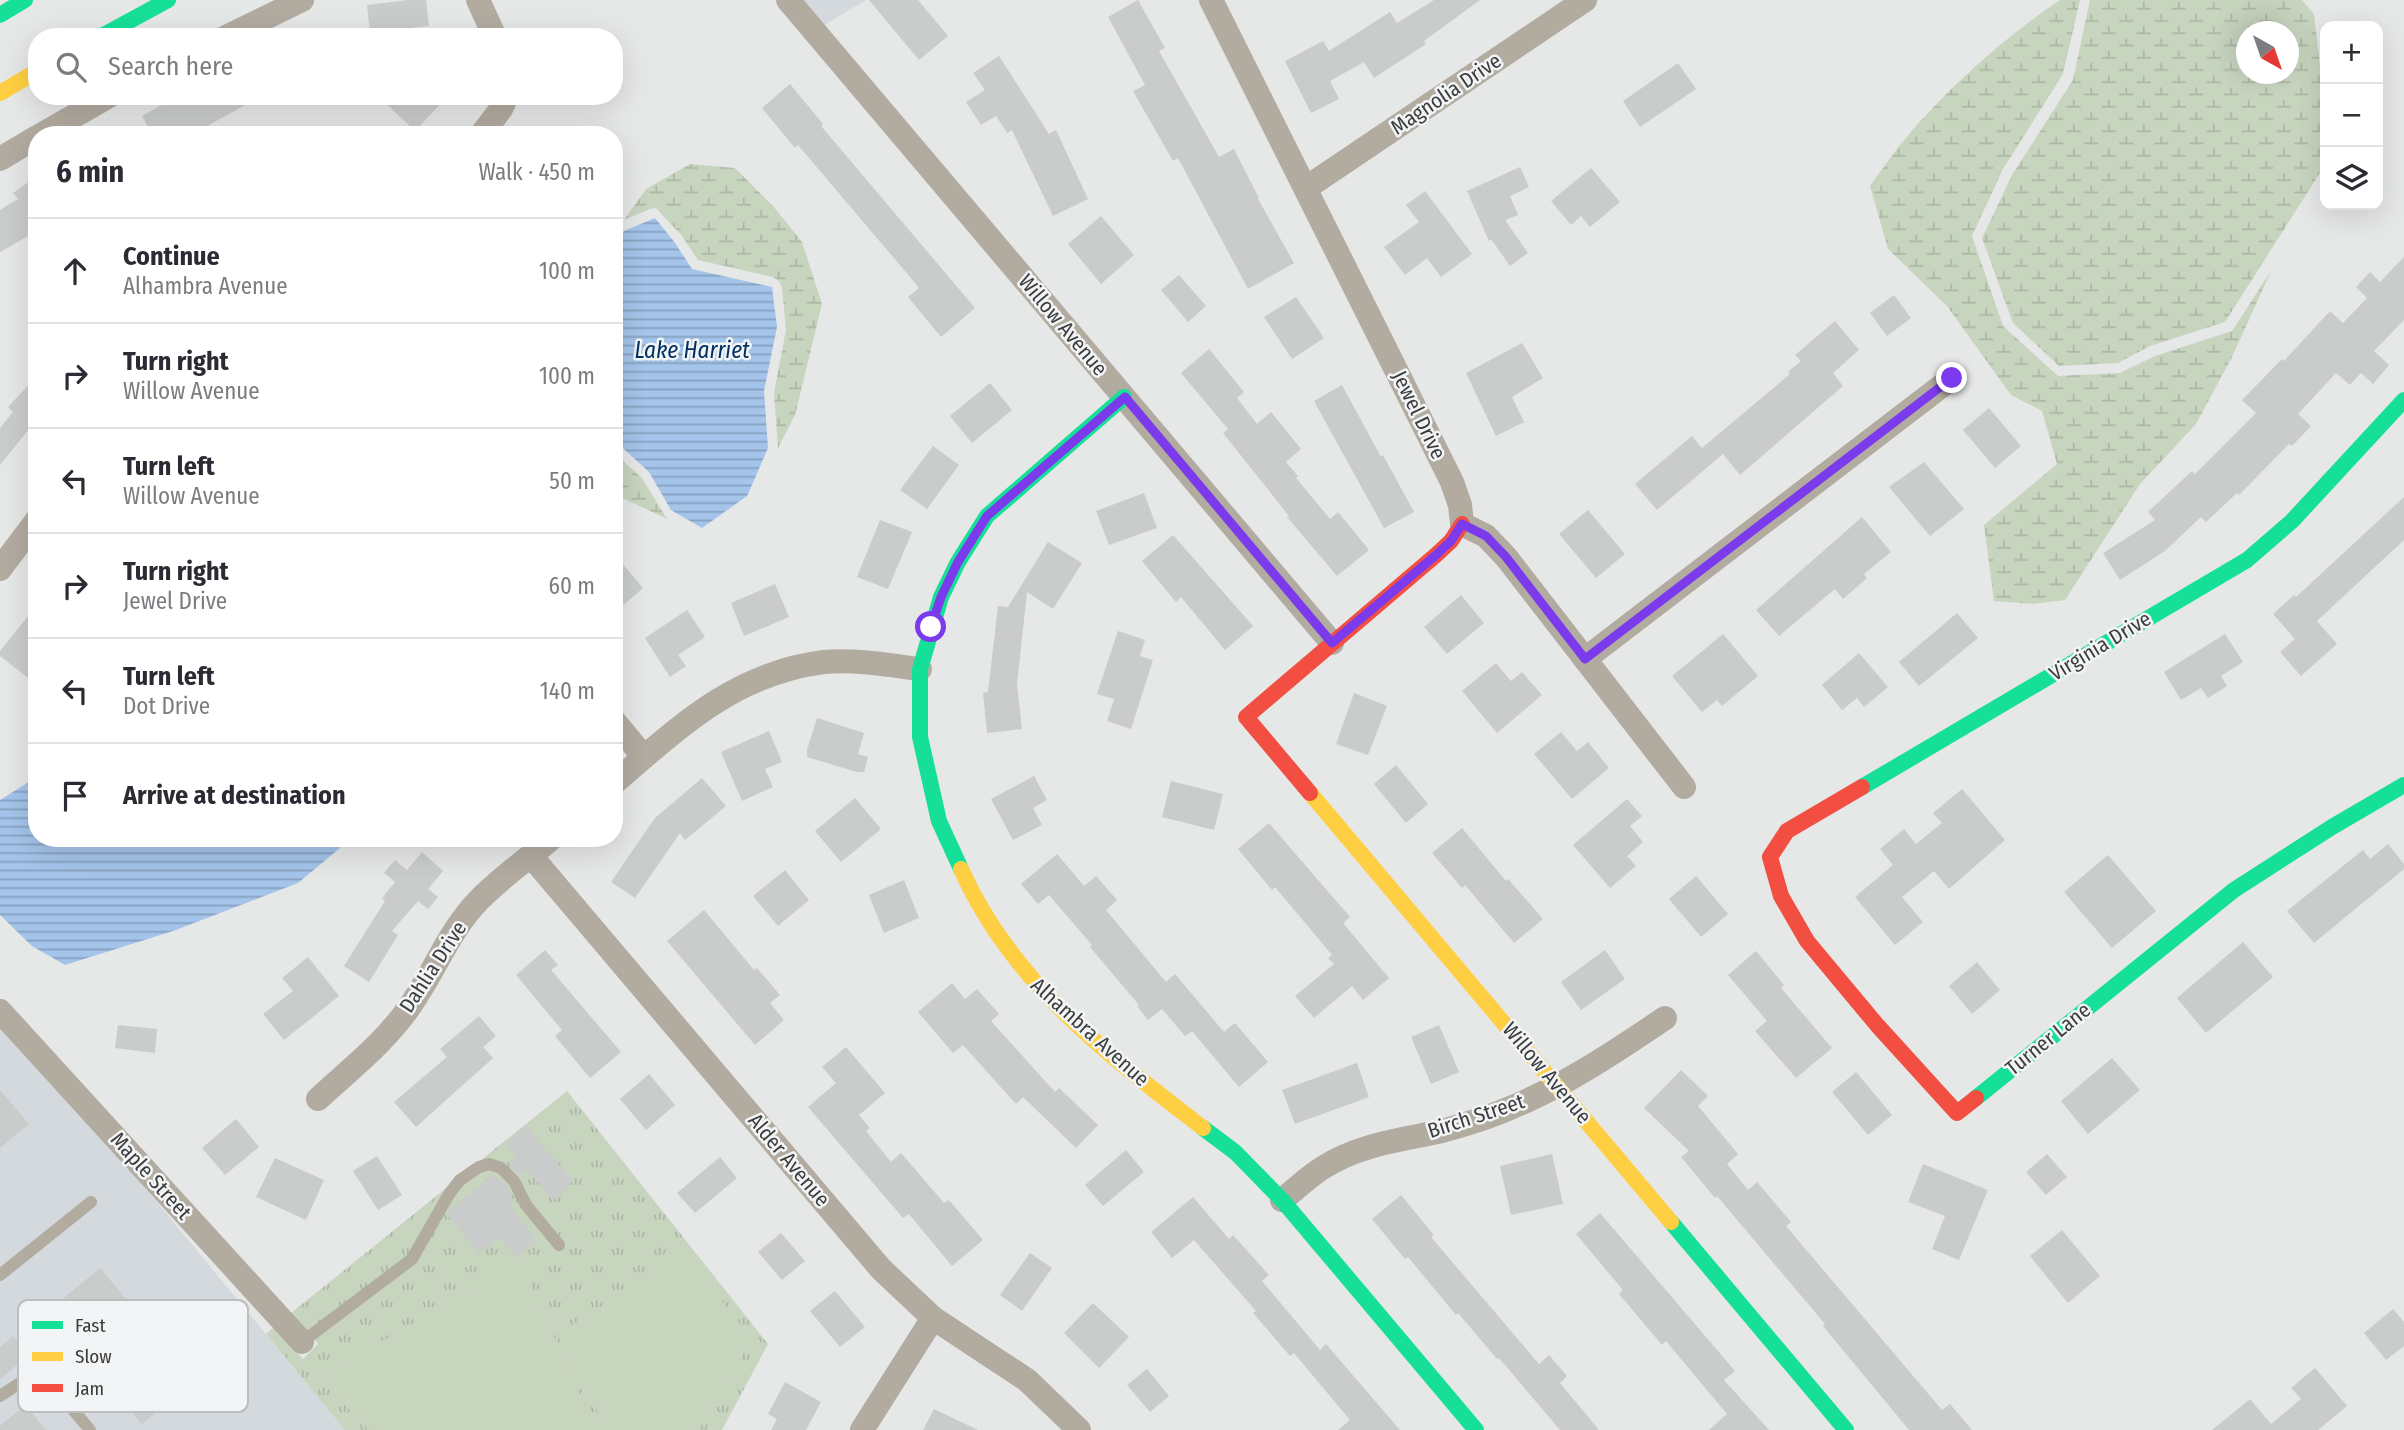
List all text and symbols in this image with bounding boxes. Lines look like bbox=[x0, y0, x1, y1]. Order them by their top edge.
north arrow bbox=[2236, 21, 2299, 84]
map controls bbox=[2320, 21, 2383, 210]
button: + bbox=[2320, 21, 2383, 84]
search box bbox=[28, 28, 623, 105]
icon: search bbox=[52, 48, 90, 86]
street label: Magnolia Drive bbox=[1386, 48, 1506, 140]
text: Search here bbox=[108, 51, 233, 82]
button: − bbox=[2320, 84, 2383, 147]
button: layers bbox=[2320, 147, 2383, 210]
text: 6 min bbox=[56, 154, 124, 190]
text: Walk · 450 m bbox=[478, 158, 595, 186]
text: Continue bbox=[123, 241, 220, 272]
icon: ahead bbox=[56, 252, 94, 290]
text: 100 m bbox=[539, 257, 595, 285]
street label: Willow Avenue bbox=[1013, 269, 1113, 381]
text: Alhambra Avenue bbox=[123, 272, 288, 300]
water label: Lake Harriet bbox=[634, 336, 750, 364]
text: Turn right bbox=[123, 346, 229, 377]
icon: right bbox=[56, 357, 94, 395]
text: 100 m bbox=[539, 362, 595, 390]
route end bbox=[1936, 362, 1967, 393]
street label: Jewel Drive bbox=[1386, 367, 1452, 463]
text: Willow Avenue bbox=[123, 377, 260, 405]
text: Turn left bbox=[123, 451, 215, 482]
icon: left bbox=[56, 462, 94, 500]
text: 50 m bbox=[549, 467, 595, 495]
text: Willow Avenue bbox=[123, 482, 260, 510]
text: Turn right bbox=[123, 556, 229, 587]
icon: right bbox=[56, 567, 94, 605]
text: 60 m bbox=[549, 572, 595, 600]
text: Jewel Drive bbox=[123, 587, 227, 615]
street label: Virginia Drive bbox=[2044, 605, 2156, 687]
route start bbox=[915, 611, 946, 642]
text: Turn left bbox=[123, 661, 215, 692]
icon: left bbox=[56, 672, 94, 710]
text: 140 m bbox=[540, 677, 595, 705]
text: Dot Drive bbox=[123, 692, 210, 720]
icon: arrive bbox=[56, 777, 94, 815]
text: Arrive at destination bbox=[123, 780, 346, 811]
street label: Dahlia Drive bbox=[394, 916, 472, 1018]
street label: Alhambra Avenue bbox=[1025, 972, 1155, 1092]
street label: Turner Lane bbox=[2000, 997, 2096, 1081]
street label: Willow Avenue bbox=[1497, 1017, 1597, 1129]
street label: Birch Street bbox=[1424, 1088, 1528, 1144]
street label: Alder Avenue bbox=[743, 1108, 835, 1212]
street label: Maple Street bbox=[105, 1127, 197, 1225]
legend bbox=[18, 1300, 248, 1412]
text: Fast bbox=[75, 1314, 106, 1337]
text: Slow bbox=[75, 1345, 112, 1368]
text: Jam bbox=[75, 1377, 104, 1400]

